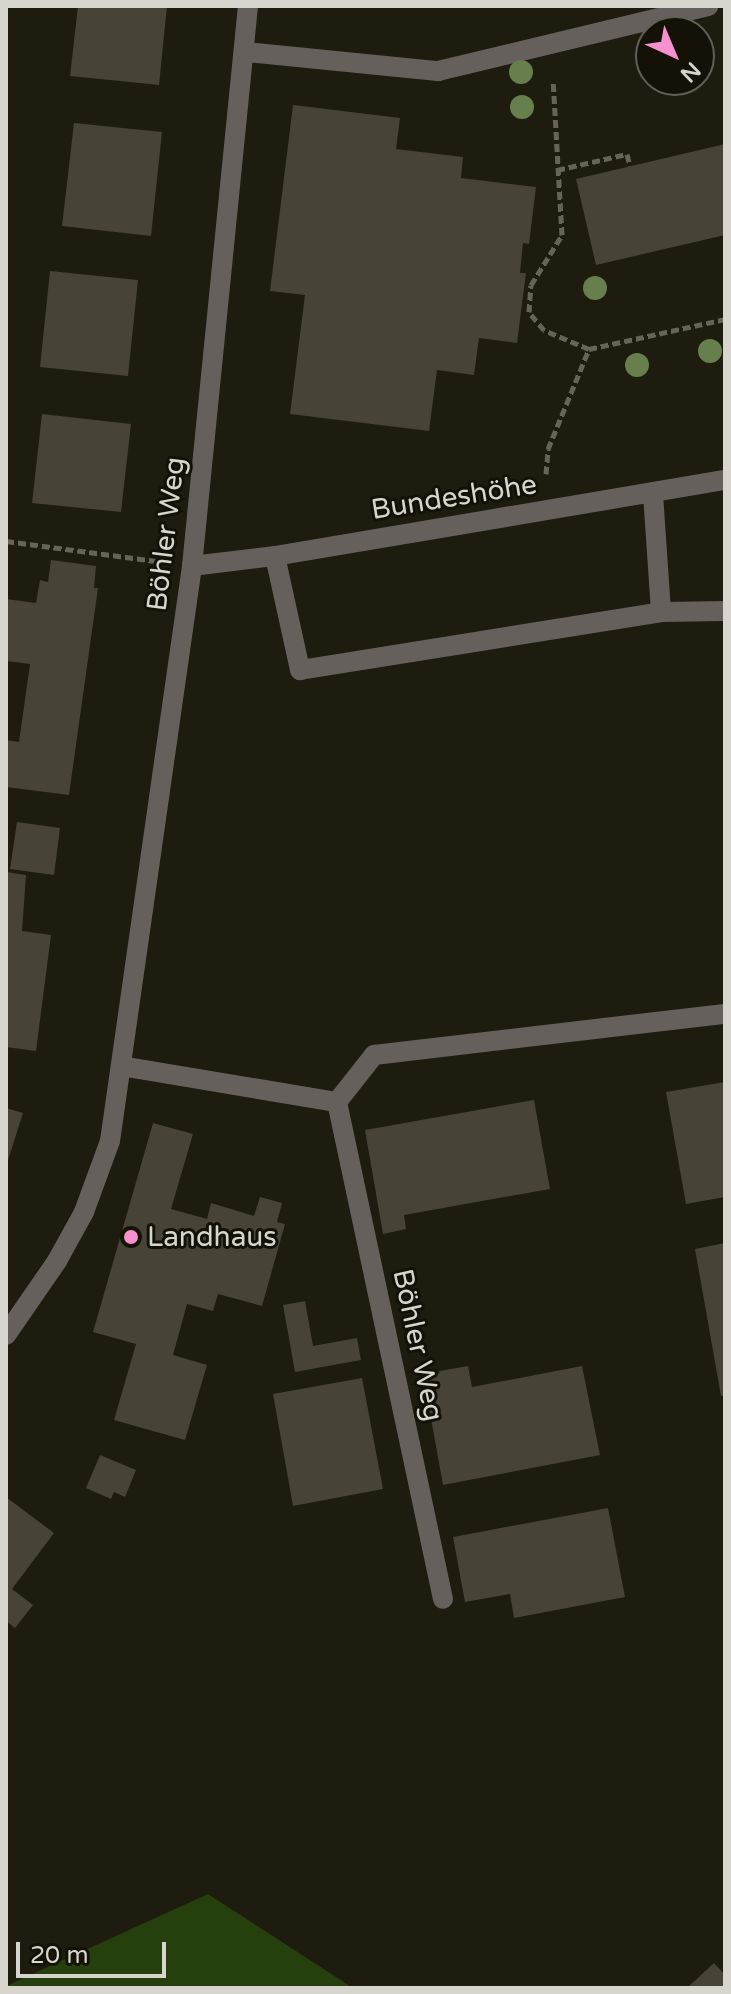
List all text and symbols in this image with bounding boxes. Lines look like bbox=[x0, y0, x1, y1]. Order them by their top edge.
north arrow bbox=[635, 16, 715, 96]
text: N bbox=[675, 56, 706, 87]
street label: Böhler Weg bbox=[140, 455, 192, 613]
street label: Bundeshöhe bbox=[369, 467, 539, 527]
place label: Landhaus bbox=[147, 1220, 277, 1254]
marker: Landhaus bbox=[122, 1228, 140, 1246]
street label: Böhler Weg bbox=[385, 1266, 451, 1424]
scale bar bbox=[20, 1926, 170, 1976]
text: 20 m bbox=[30, 1941, 88, 1970]

